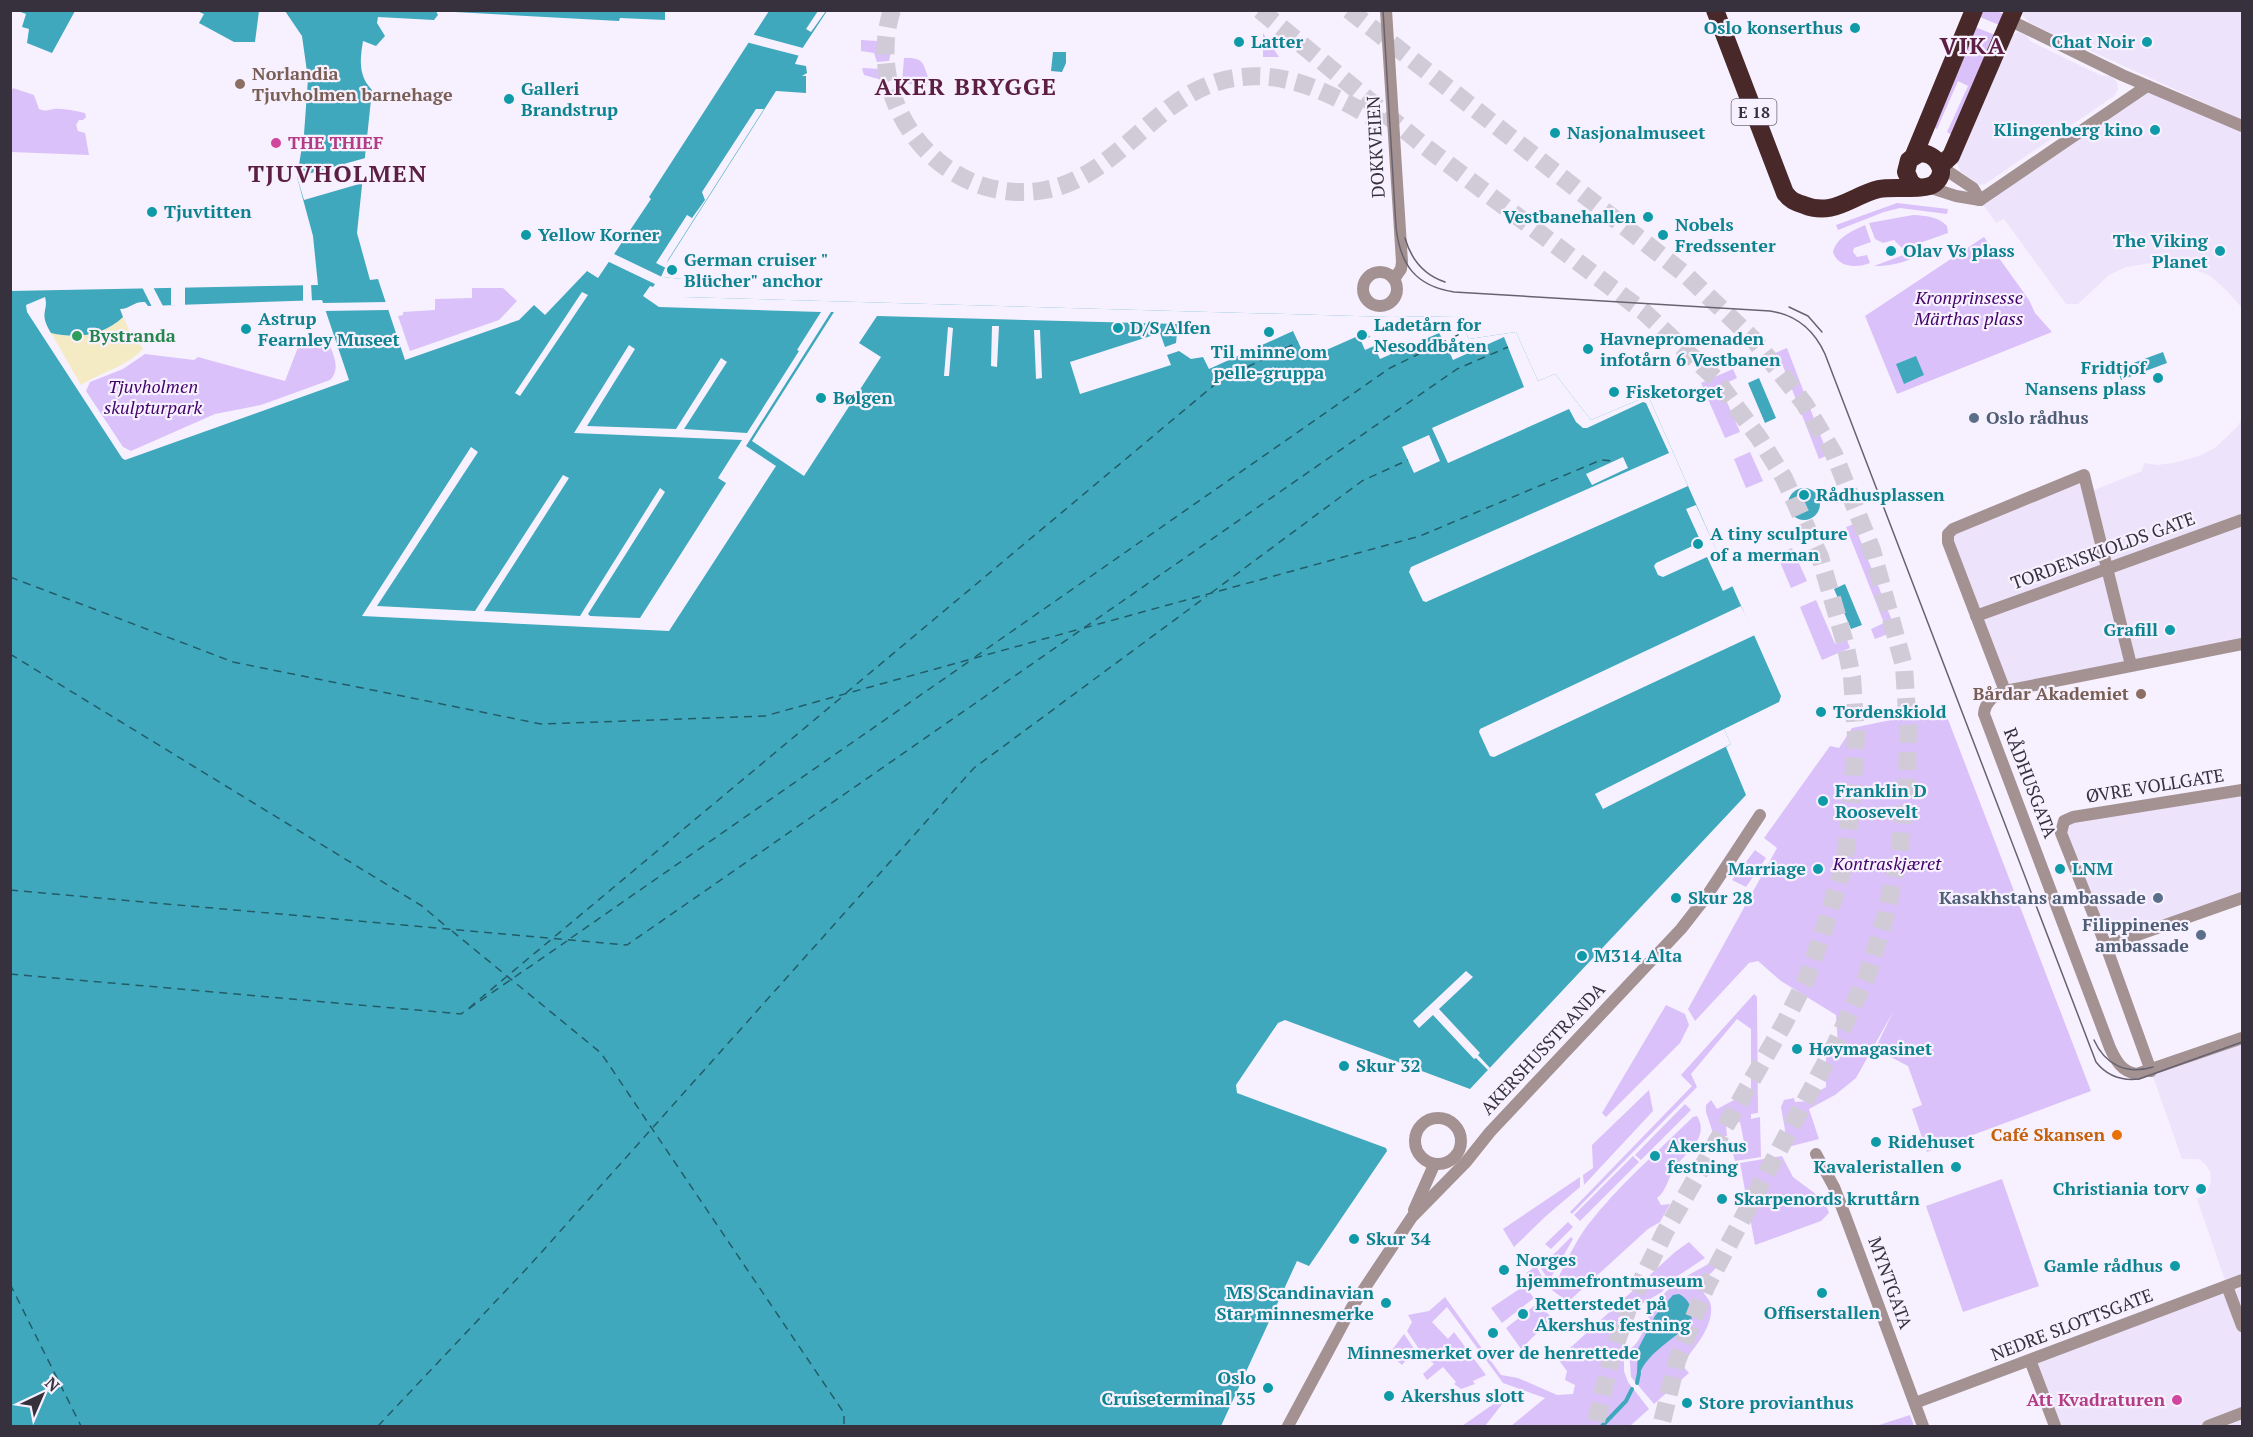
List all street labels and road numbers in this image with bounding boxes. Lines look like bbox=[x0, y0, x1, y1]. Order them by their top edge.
street label: DOKKVEIEN bbox=[1360, 95, 1390, 199]
road number: E 18 bbox=[1732, 99, 1776, 125]
street label: TORDENSKIOLDS GATE bbox=[2007, 506, 2198, 595]
street label: RÅDHUSGATA bbox=[1999, 724, 2063, 842]
street label: ØVRE VOLLGATE bbox=[2084, 762, 2226, 808]
street label: AKERSHUSSTRANDA bbox=[1475, 977, 1610, 1119]
street label: MYNTGATA bbox=[1863, 1233, 1919, 1333]
street label: NEDRE SLOTTSGATE bbox=[1987, 1282, 2156, 1366]

